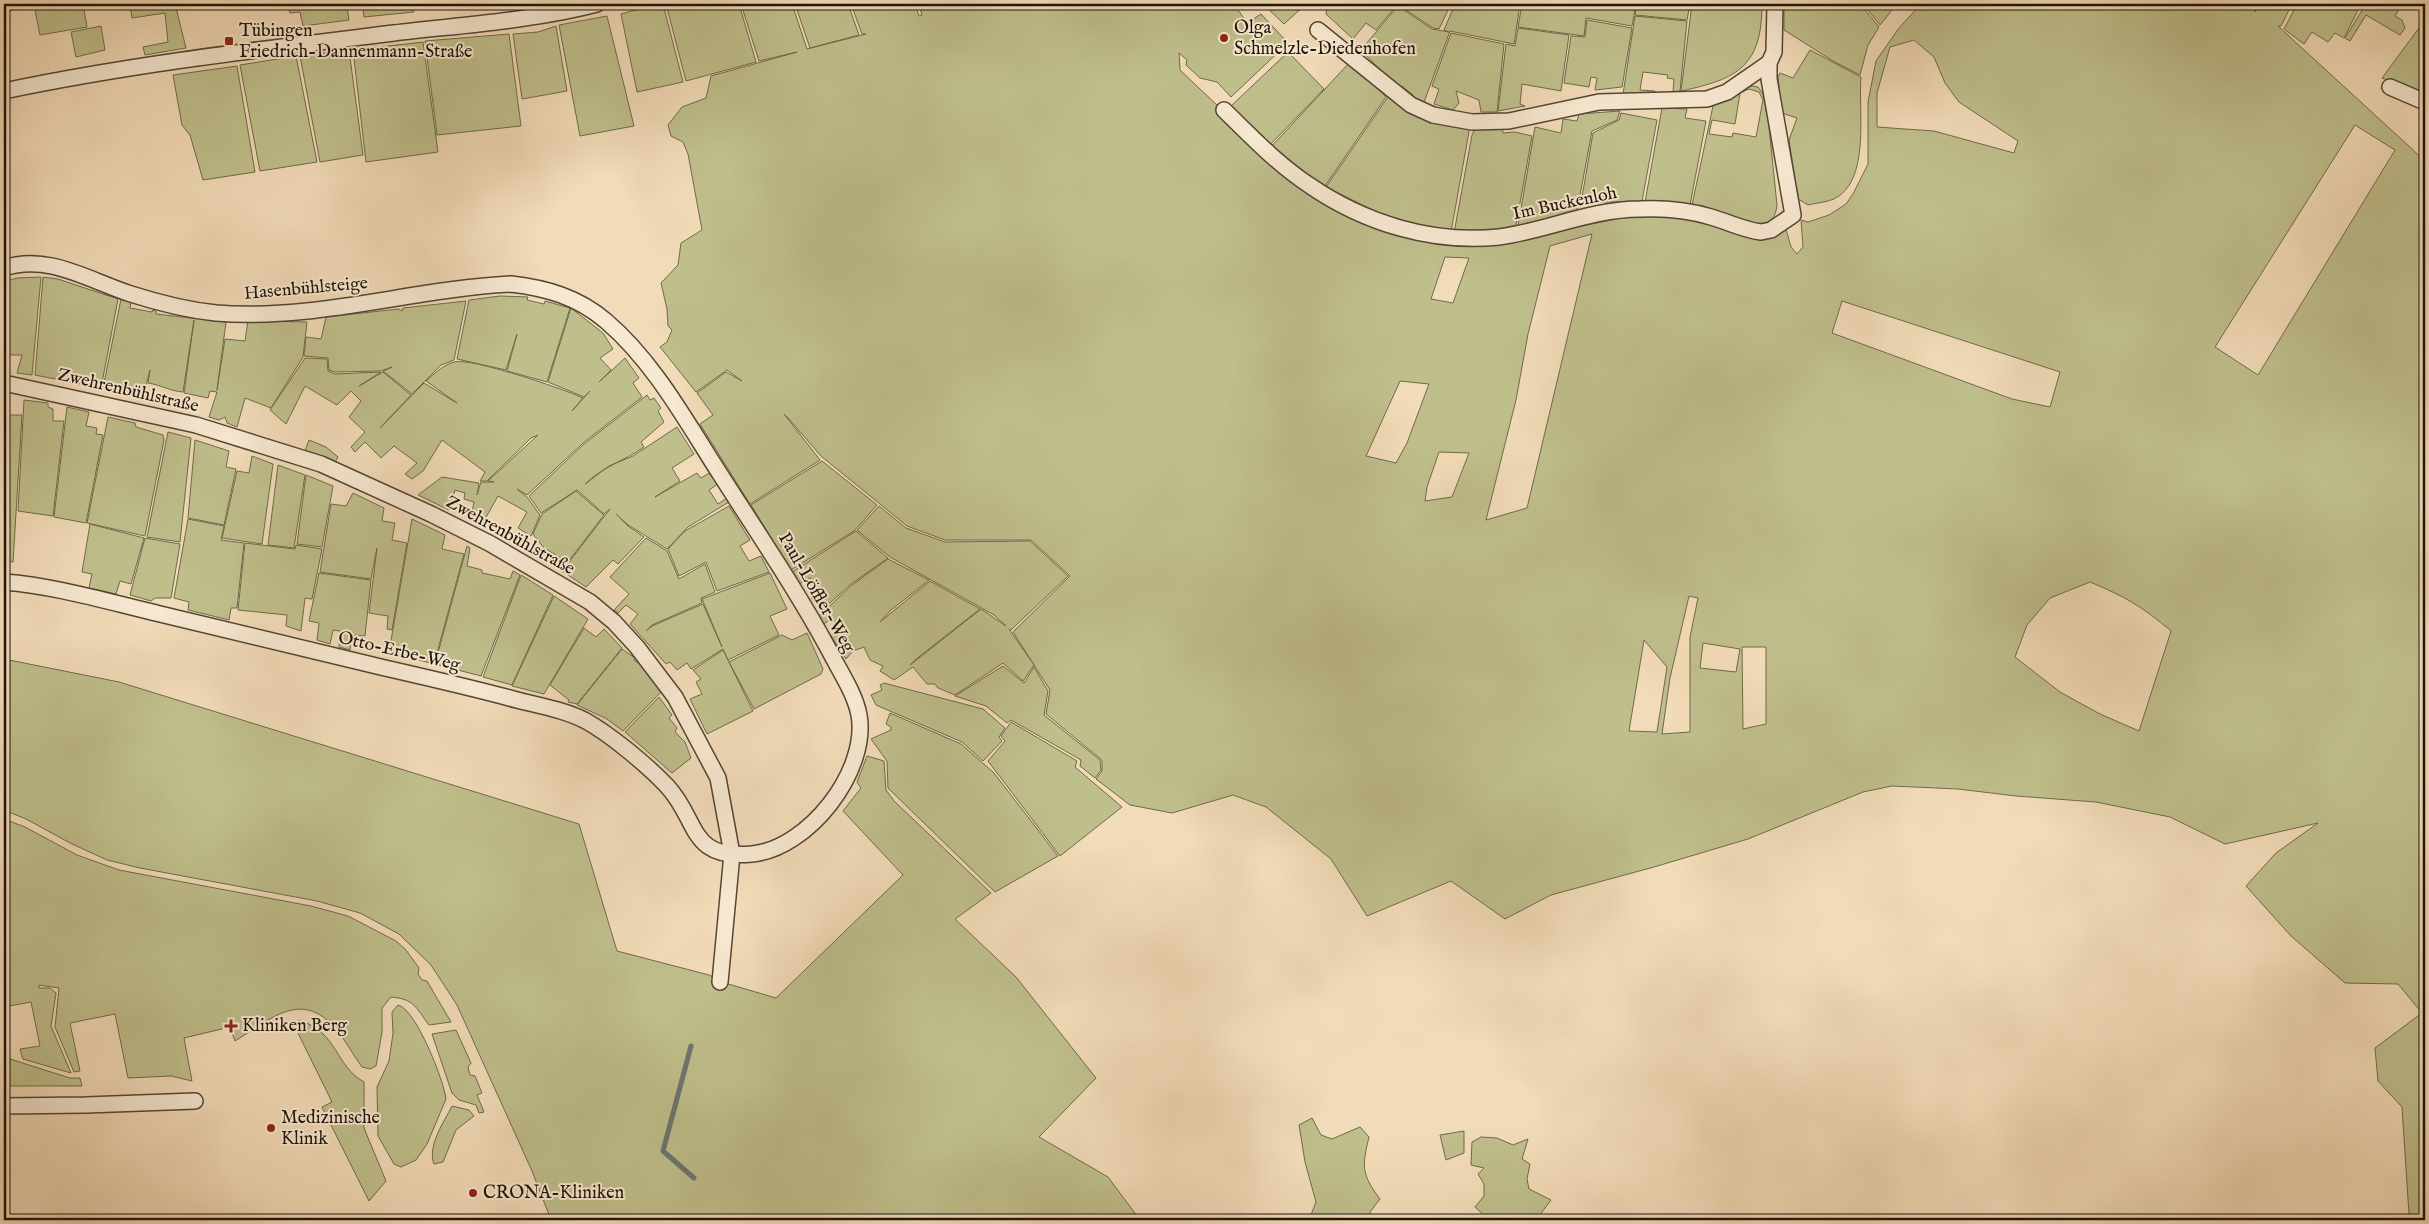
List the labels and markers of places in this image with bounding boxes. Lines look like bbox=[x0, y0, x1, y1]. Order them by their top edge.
place label: Olga Schmelzle-Diedenhofen bbox=[1234, 17, 1416, 61]
place label: Tübingen Friedrich-Dannenmann-Straße bbox=[239, 20, 472, 64]
marker: Olga Schmelzle-Diedenhofen bbox=[1218, 32, 1230, 44]
marker: Tübingen Friedrich-Dannenmann-Straße bbox=[223, 35, 235, 47]
place label: Kliniken Berg bbox=[242, 1015, 347, 1038]
marker: Kliniken Berg bbox=[224, 1019, 238, 1033]
place label: Medizinische Klinik bbox=[281, 1107, 380, 1151]
marker: Medizinische Klinik bbox=[265, 1122, 277, 1134]
place label: CRONA-Kliniken bbox=[483, 1182, 625, 1205]
marker: CRONA-Kliniken bbox=[467, 1187, 479, 1199]

